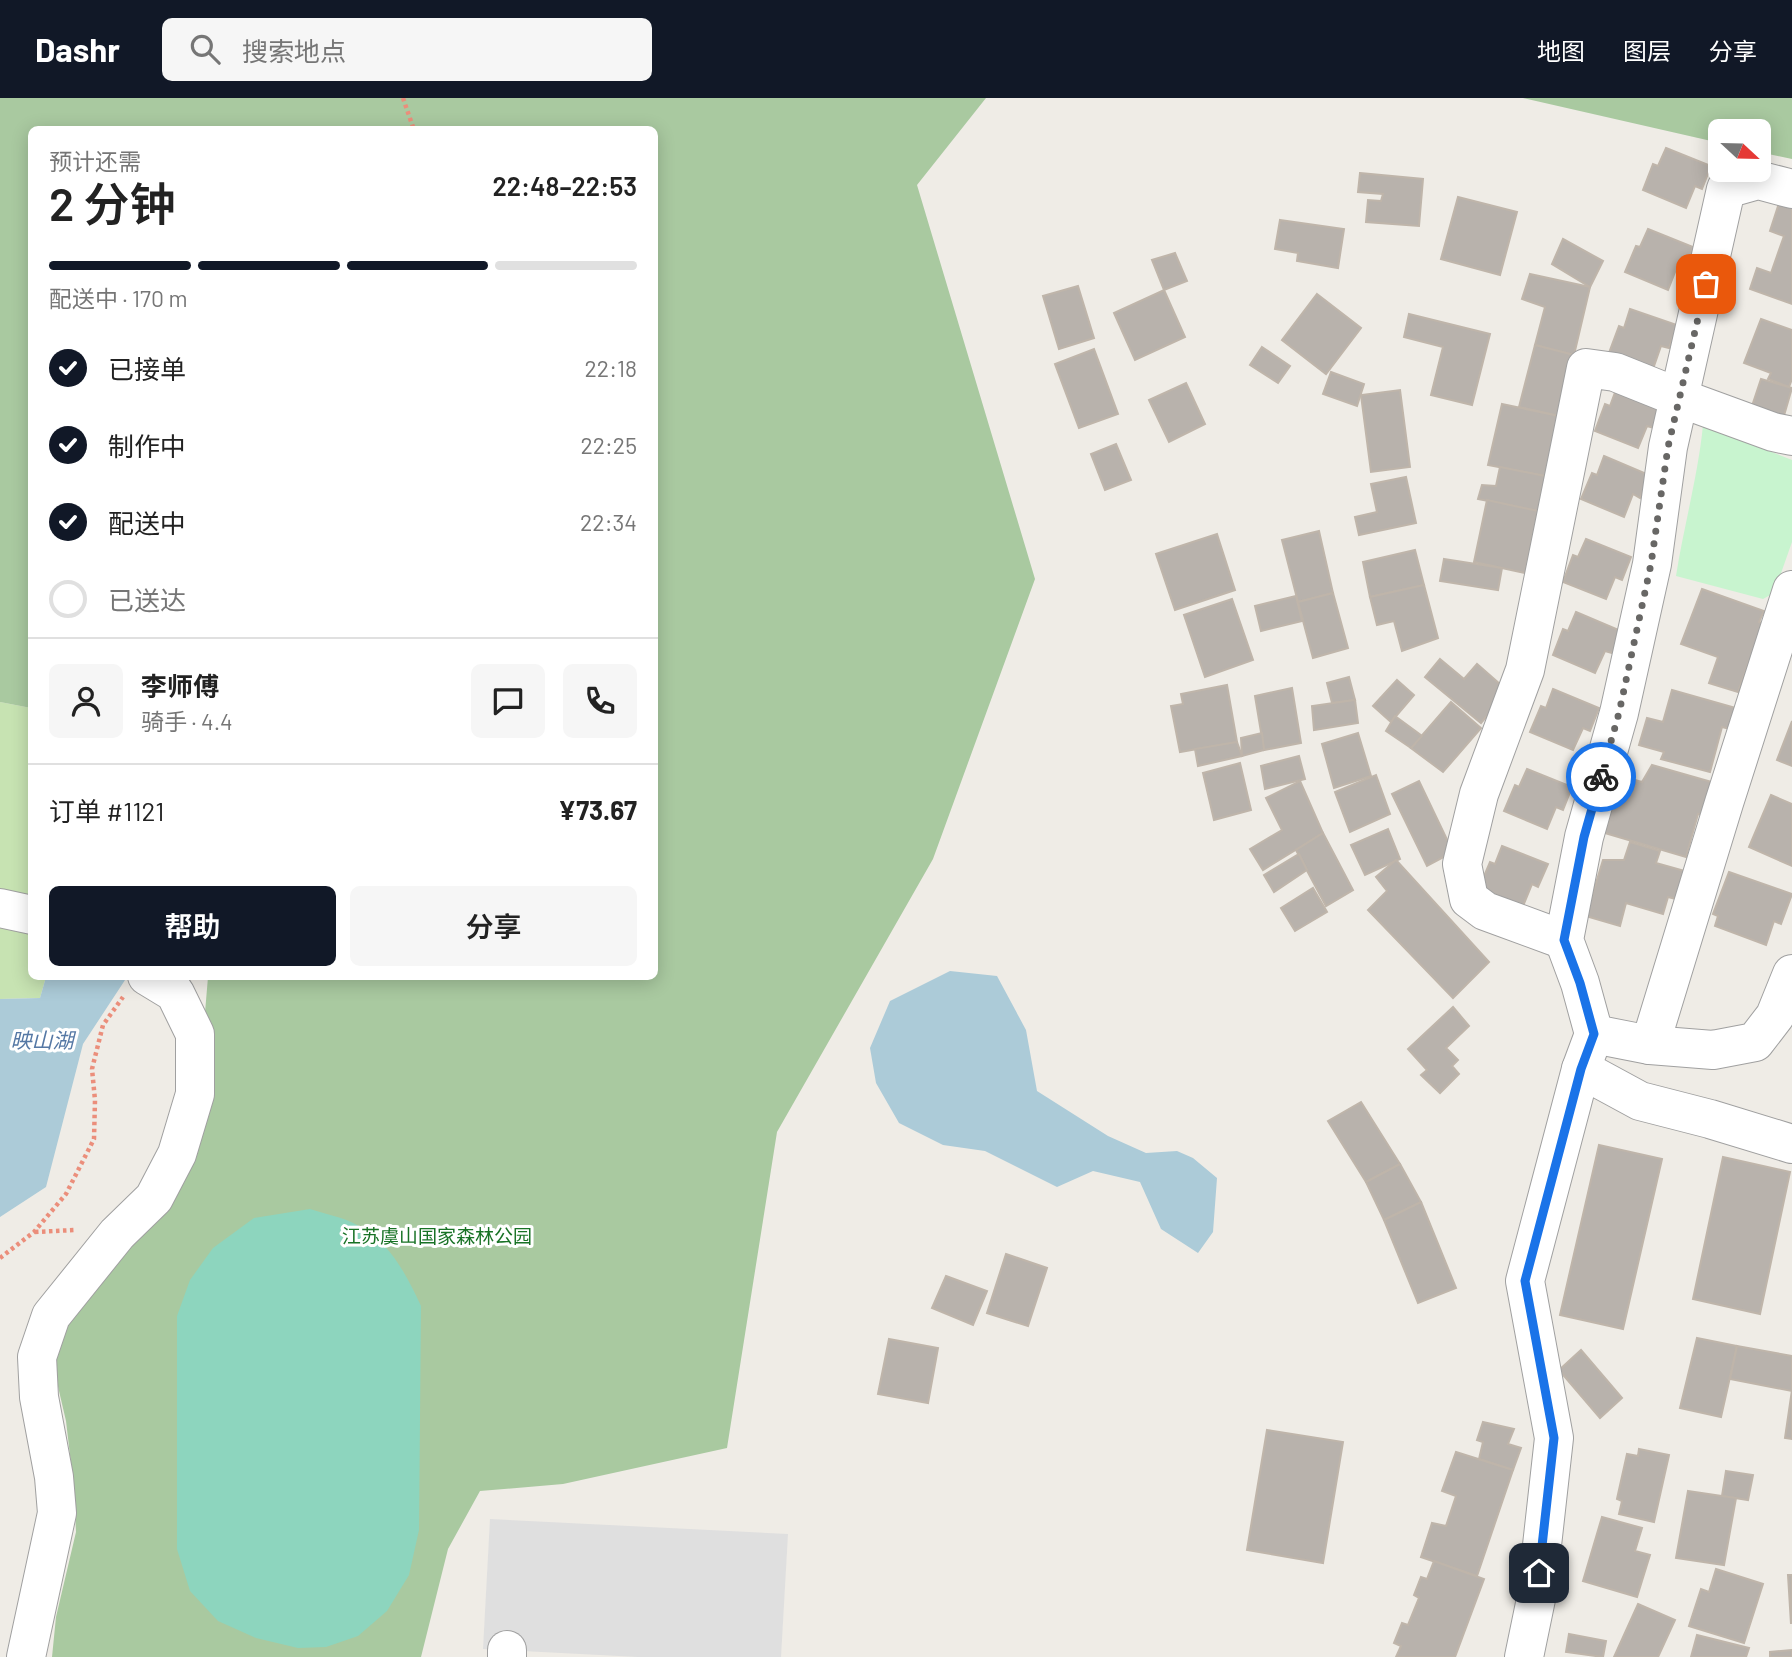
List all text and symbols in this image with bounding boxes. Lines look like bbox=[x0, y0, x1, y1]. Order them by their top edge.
search box bbox=[162, 18, 652, 81]
text: Dashr bbox=[35, 29, 120, 69]
icon: search bbox=[186, 30, 224, 68]
text: 搜索地点 bbox=[242, 35, 346, 66]
text: 地图 bbox=[1537, 36, 1585, 65]
text: 图层 bbox=[1623, 36, 1671, 65]
text: 分享 bbox=[1709, 36, 1757, 65]
north arrow bbox=[1708, 119, 1771, 182]
map controls bbox=[1708, 119, 1771, 182]
text: 预计还需 bbox=[49, 147, 141, 175]
text: 22:48–22:53 bbox=[492, 170, 637, 201]
text: 2 分钟 bbox=[49, 175, 176, 230]
pin bbox=[1676, 254, 1736, 314]
icon: bag bbox=[1687, 265, 1725, 303]
text: 配送中 · 170 m bbox=[49, 284, 188, 312]
icon: check bbox=[49, 349, 87, 387]
text: 已接单 bbox=[108, 353, 186, 384]
text: 22:18 bbox=[585, 354, 637, 382]
icon: check bbox=[49, 426, 87, 464]
text: 制作中 bbox=[108, 430, 186, 461]
text: 22:25 bbox=[580, 431, 637, 459]
icon: check bbox=[49, 503, 87, 541]
text: 配送中 bbox=[108, 507, 186, 538]
text: 22:34 bbox=[580, 508, 637, 536]
text: 已送达 bbox=[108, 584, 186, 615]
button: person bbox=[49, 664, 123, 738]
button: chat bbox=[471, 664, 545, 738]
button: phone bbox=[563, 664, 637, 738]
text: 李师傅 bbox=[141, 670, 219, 701]
text: 骑手 · 4.4 bbox=[141, 707, 233, 735]
courier bbox=[1566, 742, 1636, 812]
icon: bike bbox=[1582, 758, 1620, 796]
text: ¥73.67 bbox=[558, 794, 637, 825]
text: 订单 #1121 bbox=[49, 795, 164, 826]
button: 帮助 bbox=[49, 886, 336, 966]
button: 分享 bbox=[350, 886, 637, 966]
water label: 映山湖 bbox=[11, 1027, 76, 1052]
park label: 江苏虞山国家森林公园 bbox=[342, 1224, 532, 1247]
pin bbox=[1509, 1543, 1569, 1603]
icon: home bbox=[1520, 1554, 1558, 1592]

